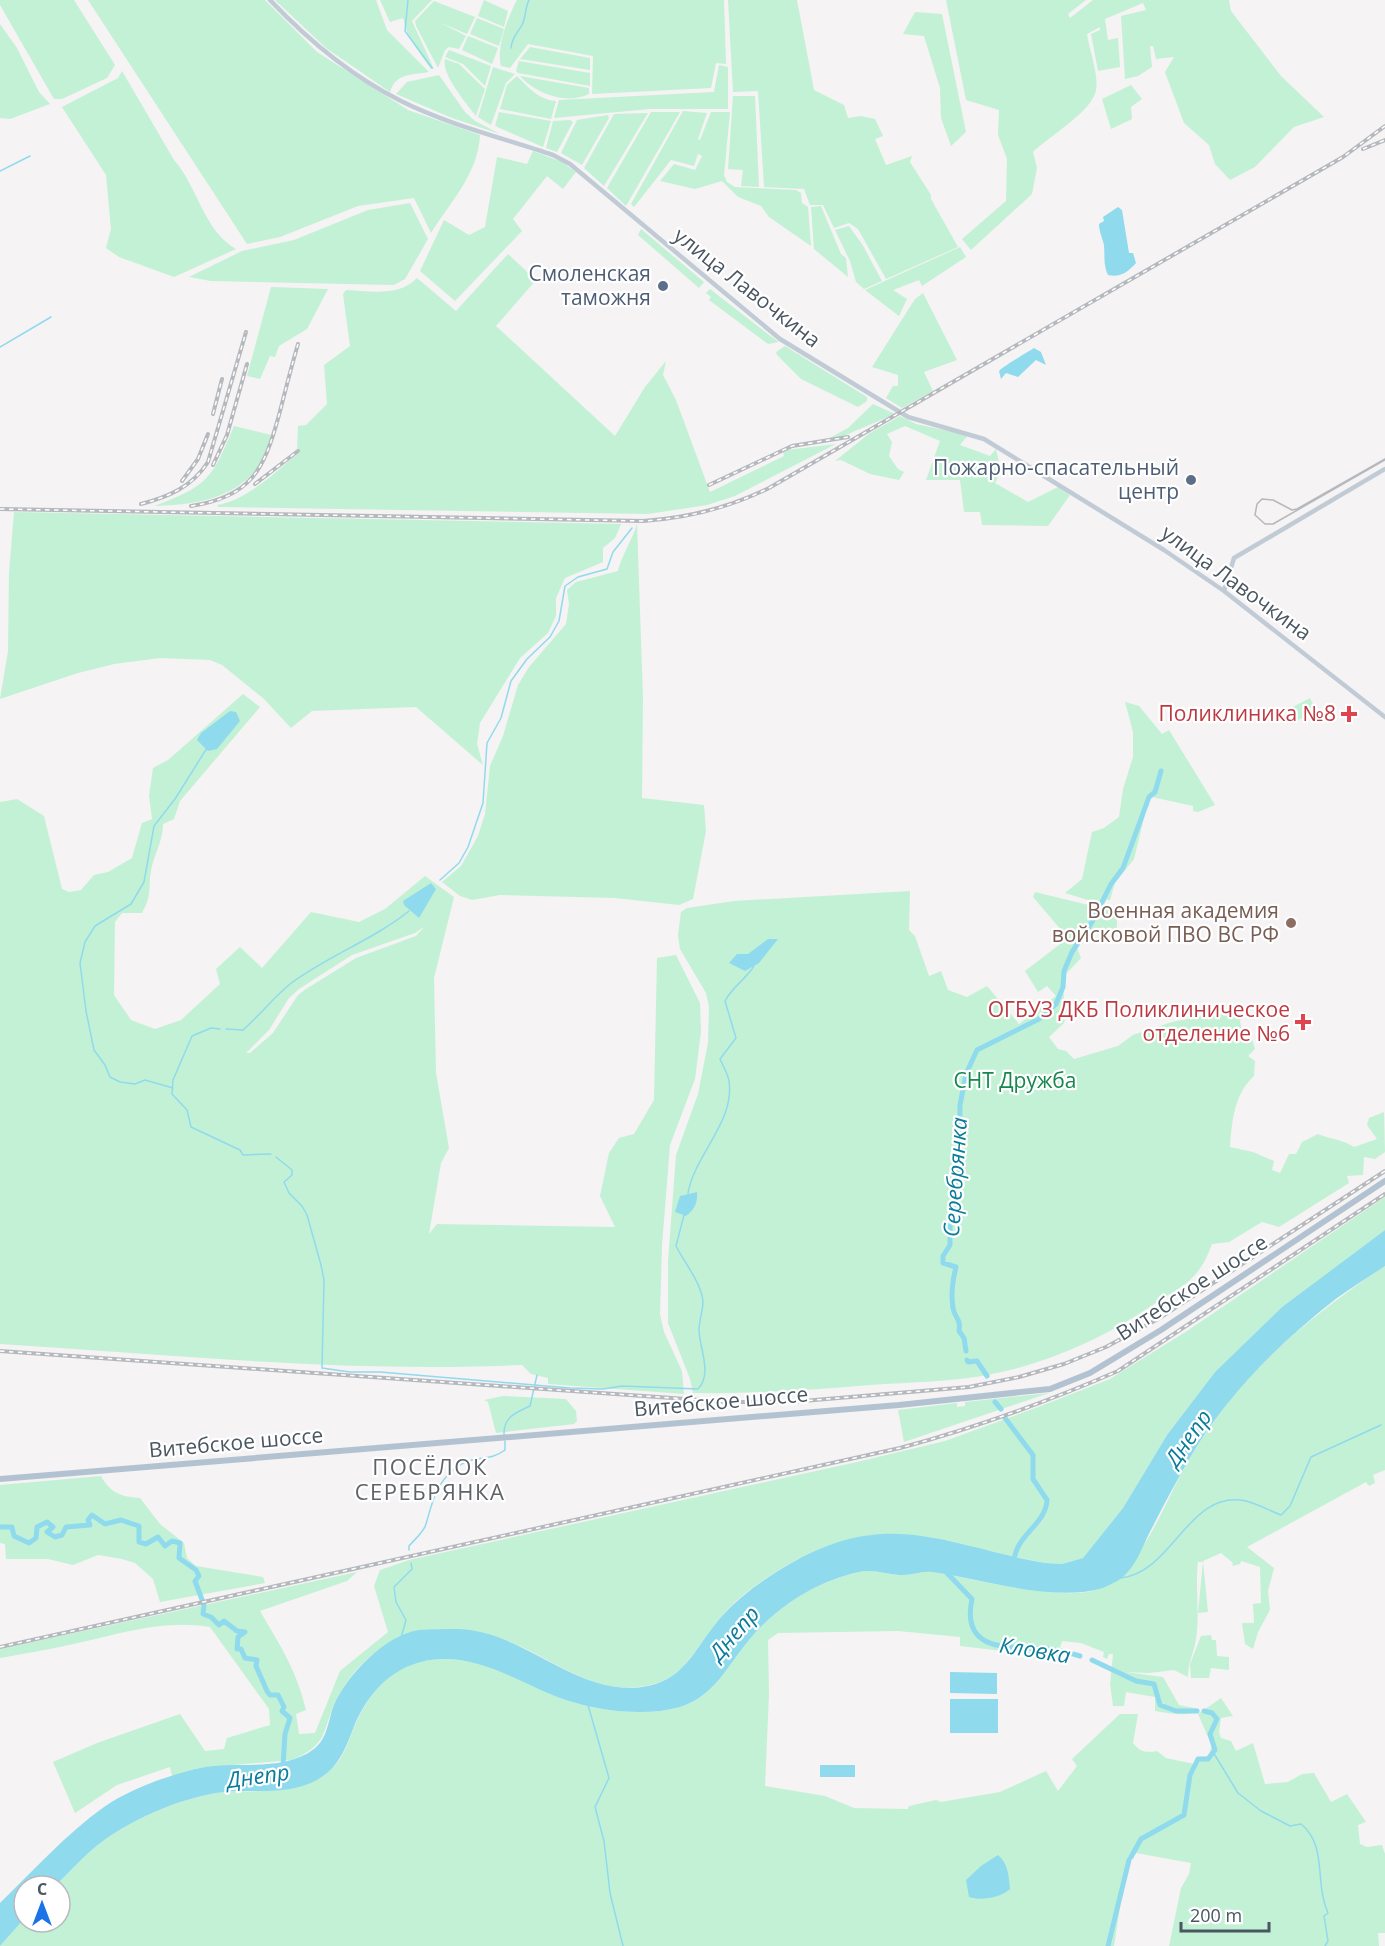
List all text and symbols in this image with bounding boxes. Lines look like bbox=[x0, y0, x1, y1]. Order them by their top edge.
street label: улица Лавочкина bbox=[668, 221, 827, 353]
place label: Смоленская таможня bbox=[528, 259, 651, 311]
marker: Смоленская таможня bbox=[656, 279, 670, 293]
place label: Пожарно-спасательный центр bbox=[933, 453, 1179, 505]
marker: Пожарно-спасательный центр bbox=[1184, 473, 1198, 487]
street label: улица Лавочкина bbox=[1156, 518, 1317, 646]
place label: Поликлиника №8 bbox=[1158, 699, 1336, 727]
marker: Поликлиника №8 bbox=[1340, 705, 1358, 723]
place label: Военная академия войсковой ПВО ВС РФ bbox=[1052, 896, 1279, 948]
marker: Военная академия войсковой ПВО ВС РФ bbox=[1284, 916, 1298, 930]
place label: ОГБУЗ ДКБ Поликлиническое отделение №6 bbox=[988, 995, 1290, 1047]
marker: ОГБУЗ ДКБ Поликлиническое отделение №6 bbox=[1294, 1013, 1312, 1031]
park label: СНТ Дружба bbox=[953, 1066, 1077, 1094]
water label: Серебрянка bbox=[935, 1116, 973, 1238]
street label: Витебское шоссе bbox=[1110, 1228, 1273, 1347]
street label: Витебское шоссе bbox=[632, 1379, 809, 1423]
water label: Днепр bbox=[1156, 1403, 1218, 1474]
street label: Витебское шоссе bbox=[147, 1420, 324, 1464]
district label: ПОСЁЛОК СЕРЕБРЯНКА bbox=[355, 1451, 505, 1506]
water label: Днепр bbox=[700, 1599, 765, 1668]
water label: Кловка bbox=[998, 1629, 1073, 1669]
water label: Днепр bbox=[222, 1756, 291, 1795]
north arrow bbox=[12, 1874, 72, 1934]
text: С bbox=[37, 1878, 47, 1900]
scale bar bbox=[1181, 1895, 1270, 1933]
text: 200 m bbox=[1190, 1903, 1242, 1927]

